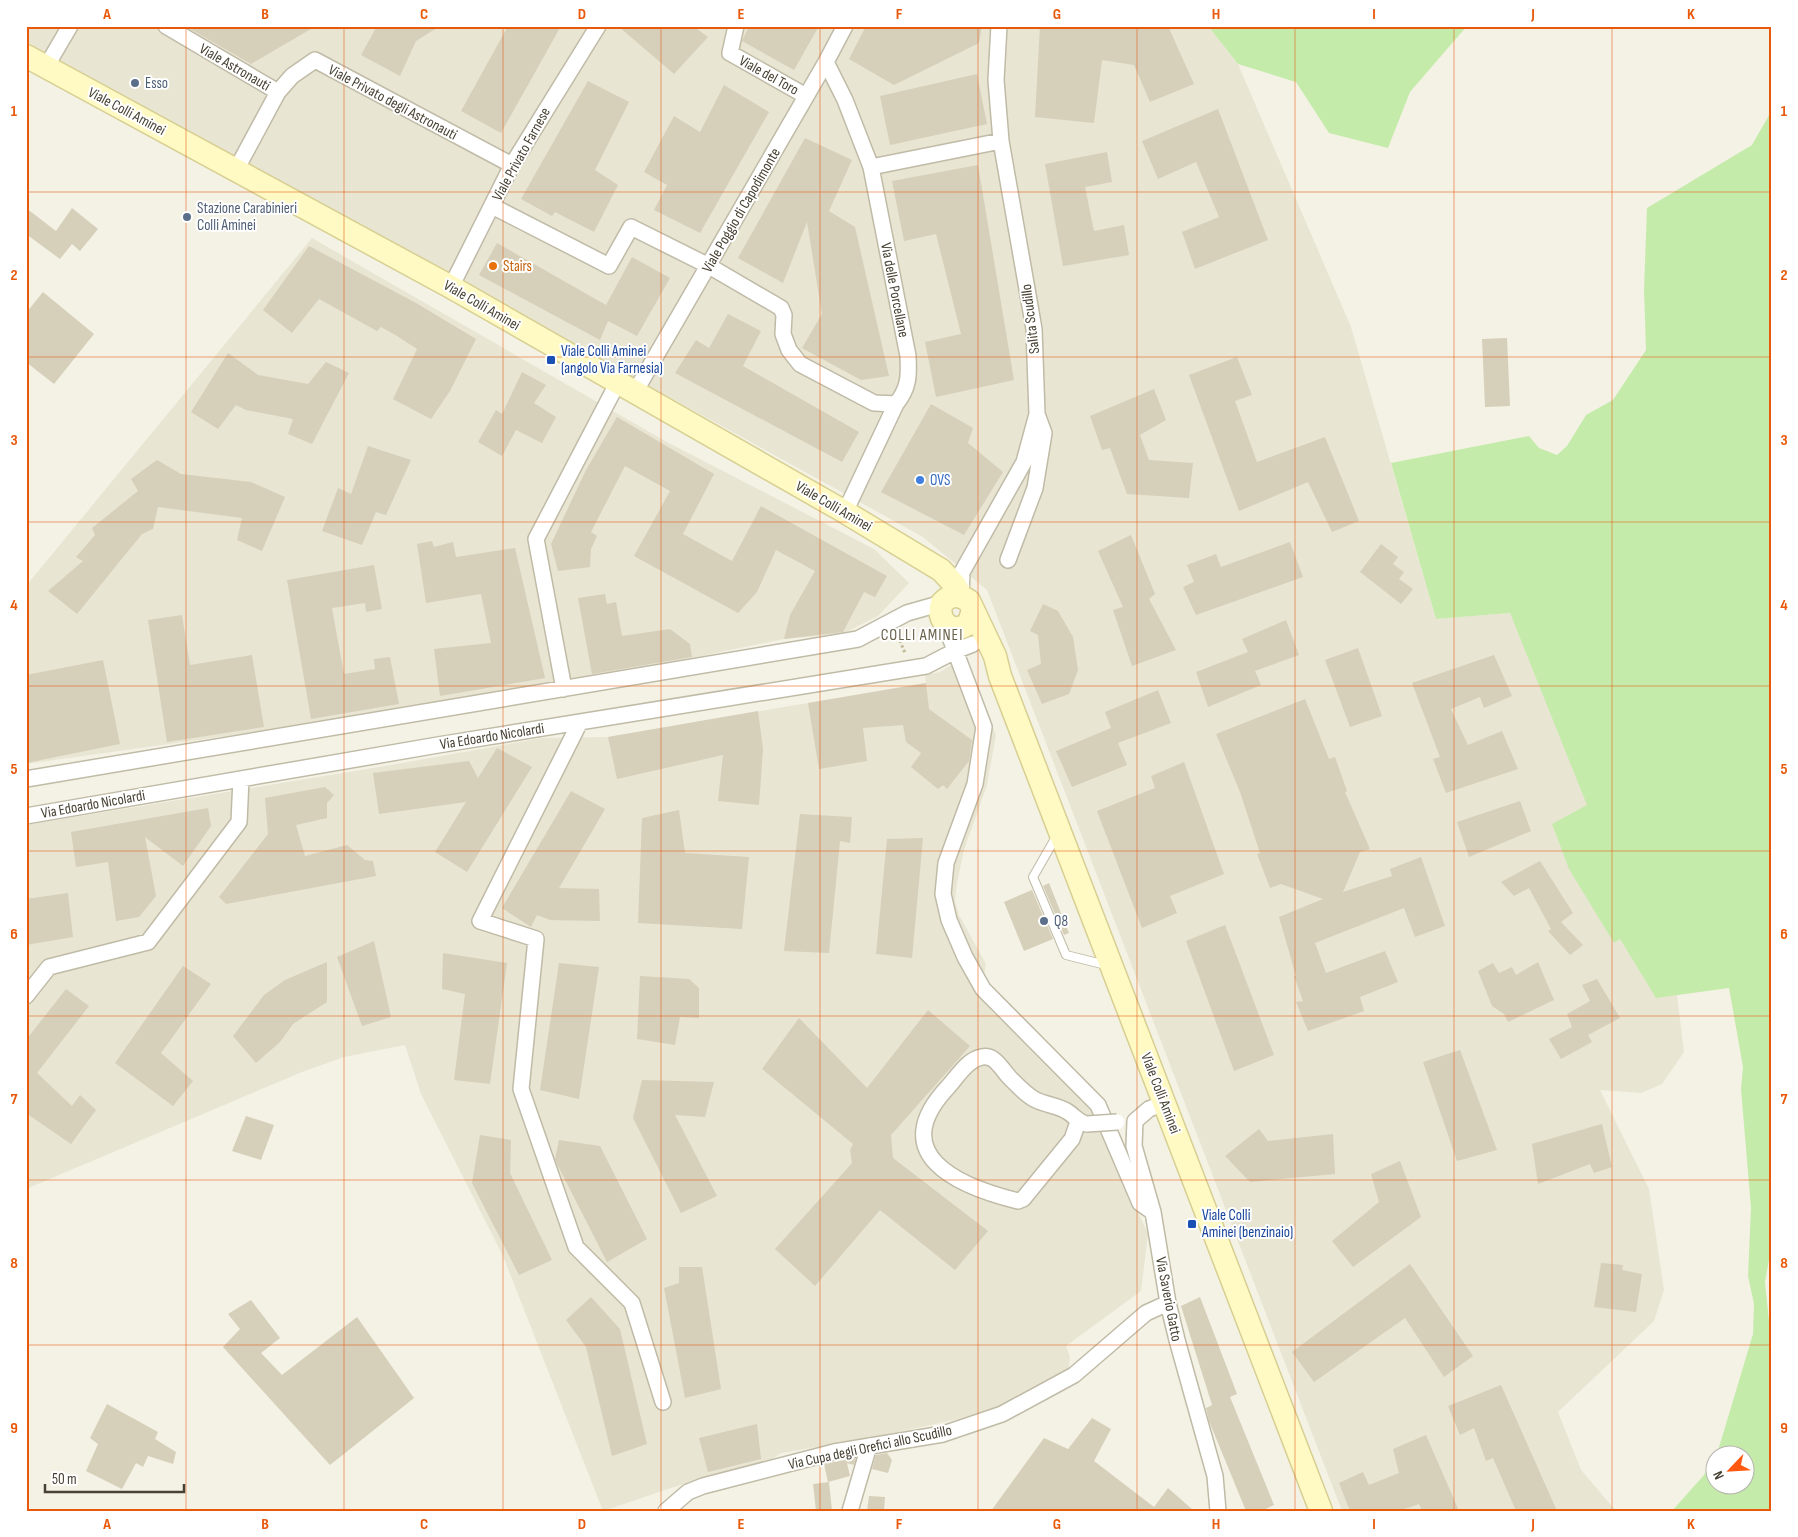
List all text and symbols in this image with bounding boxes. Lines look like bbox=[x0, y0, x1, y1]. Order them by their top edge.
text: A bbox=[102, 5, 111, 24]
text: B bbox=[261, 5, 269, 24]
text: C bbox=[420, 5, 428, 24]
text: D bbox=[578, 5, 586, 24]
text: E bbox=[738, 5, 745, 24]
text: F bbox=[896, 5, 903, 24]
text: G bbox=[1053, 5, 1061, 24]
text: H bbox=[1212, 5, 1220, 24]
text: I bbox=[1372, 5, 1376, 24]
text: J bbox=[1530, 5, 1535, 24]
text: K bbox=[1687, 5, 1695, 24]
street label: Viale Astronauti bbox=[196, 39, 274, 96]
street label: Viale del Toro bbox=[735, 51, 802, 100]
street label: Viale Privato degli Astronauti bbox=[325, 60, 461, 145]
place label: Esso bbox=[145, 74, 168, 93]
marker: Esso bbox=[129, 77, 141, 89]
street label: Viale Colli Aminei bbox=[85, 83, 169, 140]
text: 1 bbox=[11, 102, 18, 121]
text: 1 bbox=[1781, 102, 1788, 121]
street label: Viale Privato Farnese bbox=[488, 104, 555, 204]
street label: Viale Poggio di Capodimonte bbox=[698, 144, 785, 276]
place label: Stazione Carabinieri Colli Aminei bbox=[197, 199, 297, 235]
marker: Stazione Carabinieri Colli Aminei bbox=[181, 211, 193, 223]
street label: Via delle Porcellane bbox=[876, 241, 913, 339]
place label: Stairs bbox=[503, 257, 532, 276]
marker: Stairs bbox=[487, 260, 499, 272]
text: 2 bbox=[10, 266, 18, 285]
text: 2 bbox=[1780, 266, 1788, 285]
street label: Viale Colli Aminei bbox=[440, 276, 524, 335]
street label: Salita Scudillo bbox=[1017, 283, 1044, 355]
place label: Viale Colli Aminei (angolo Via Farnesia) bbox=[561, 342, 663, 378]
marker: Viale Colli Aminei (angolo Via Farnesia) bbox=[545, 354, 557, 366]
text: 3 bbox=[10, 431, 18, 450]
text: 3 bbox=[1780, 431, 1788, 450]
place label: OVS bbox=[930, 471, 951, 490]
marker: OVS bbox=[914, 474, 926, 486]
street label: Viale Colli Aminei bbox=[792, 477, 876, 536]
text: 4 bbox=[10, 596, 18, 615]
text: 4 bbox=[1780, 596, 1788, 615]
district label: COLLI AMINEI bbox=[881, 626, 963, 645]
street label: Via Edoardo Nicolardi bbox=[439, 719, 546, 754]
text: 5 bbox=[10, 760, 18, 779]
text: 5 bbox=[1780, 760, 1788, 779]
street label: Via Edoardo Nicolardi bbox=[40, 786, 147, 823]
place label: Q8 bbox=[1054, 912, 1068, 931]
marker: Q8 bbox=[1038, 915, 1050, 927]
text: 6 bbox=[10, 925, 18, 944]
text: 6 bbox=[1780, 925, 1788, 944]
street label: Viale Colli Aminei bbox=[1136, 1050, 1185, 1137]
text: 7 bbox=[11, 1090, 18, 1109]
text: 7 bbox=[1781, 1090, 1788, 1109]
place label: Viale Colli Aminei (benzinaio) bbox=[1201, 1206, 1293, 1242]
marker: Viale Colli Aminei (benzinaio) bbox=[1186, 1218, 1198, 1230]
text: 8 bbox=[10, 1254, 18, 1273]
text: 8 bbox=[1780, 1254, 1788, 1273]
street label: Via Saverio Gatto bbox=[1151, 1255, 1186, 1343]
text: 9 bbox=[10, 1419, 18, 1438]
text: 9 bbox=[1780, 1419, 1788, 1438]
street label: Via Cupa degli Orefici allo Scudillo bbox=[787, 1421, 954, 1474]
north arrow bbox=[1706, 1444, 1756, 1494]
scale bar bbox=[45, 1462, 184, 1494]
text: N bbox=[1709, 1468, 1728, 1482]
text: 50 m bbox=[52, 1470, 77, 1489]
text: A bbox=[102, 1515, 111, 1534]
text: B bbox=[261, 1515, 269, 1534]
text: C bbox=[420, 1515, 428, 1534]
text: D bbox=[578, 1515, 586, 1534]
text: E bbox=[738, 1515, 745, 1534]
text: F bbox=[896, 1515, 903, 1534]
text: G bbox=[1053, 1515, 1061, 1534]
text: H bbox=[1212, 1515, 1220, 1534]
text: I bbox=[1372, 1515, 1376, 1534]
text: J bbox=[1530, 1515, 1535, 1534]
text: K bbox=[1687, 1515, 1695, 1534]

